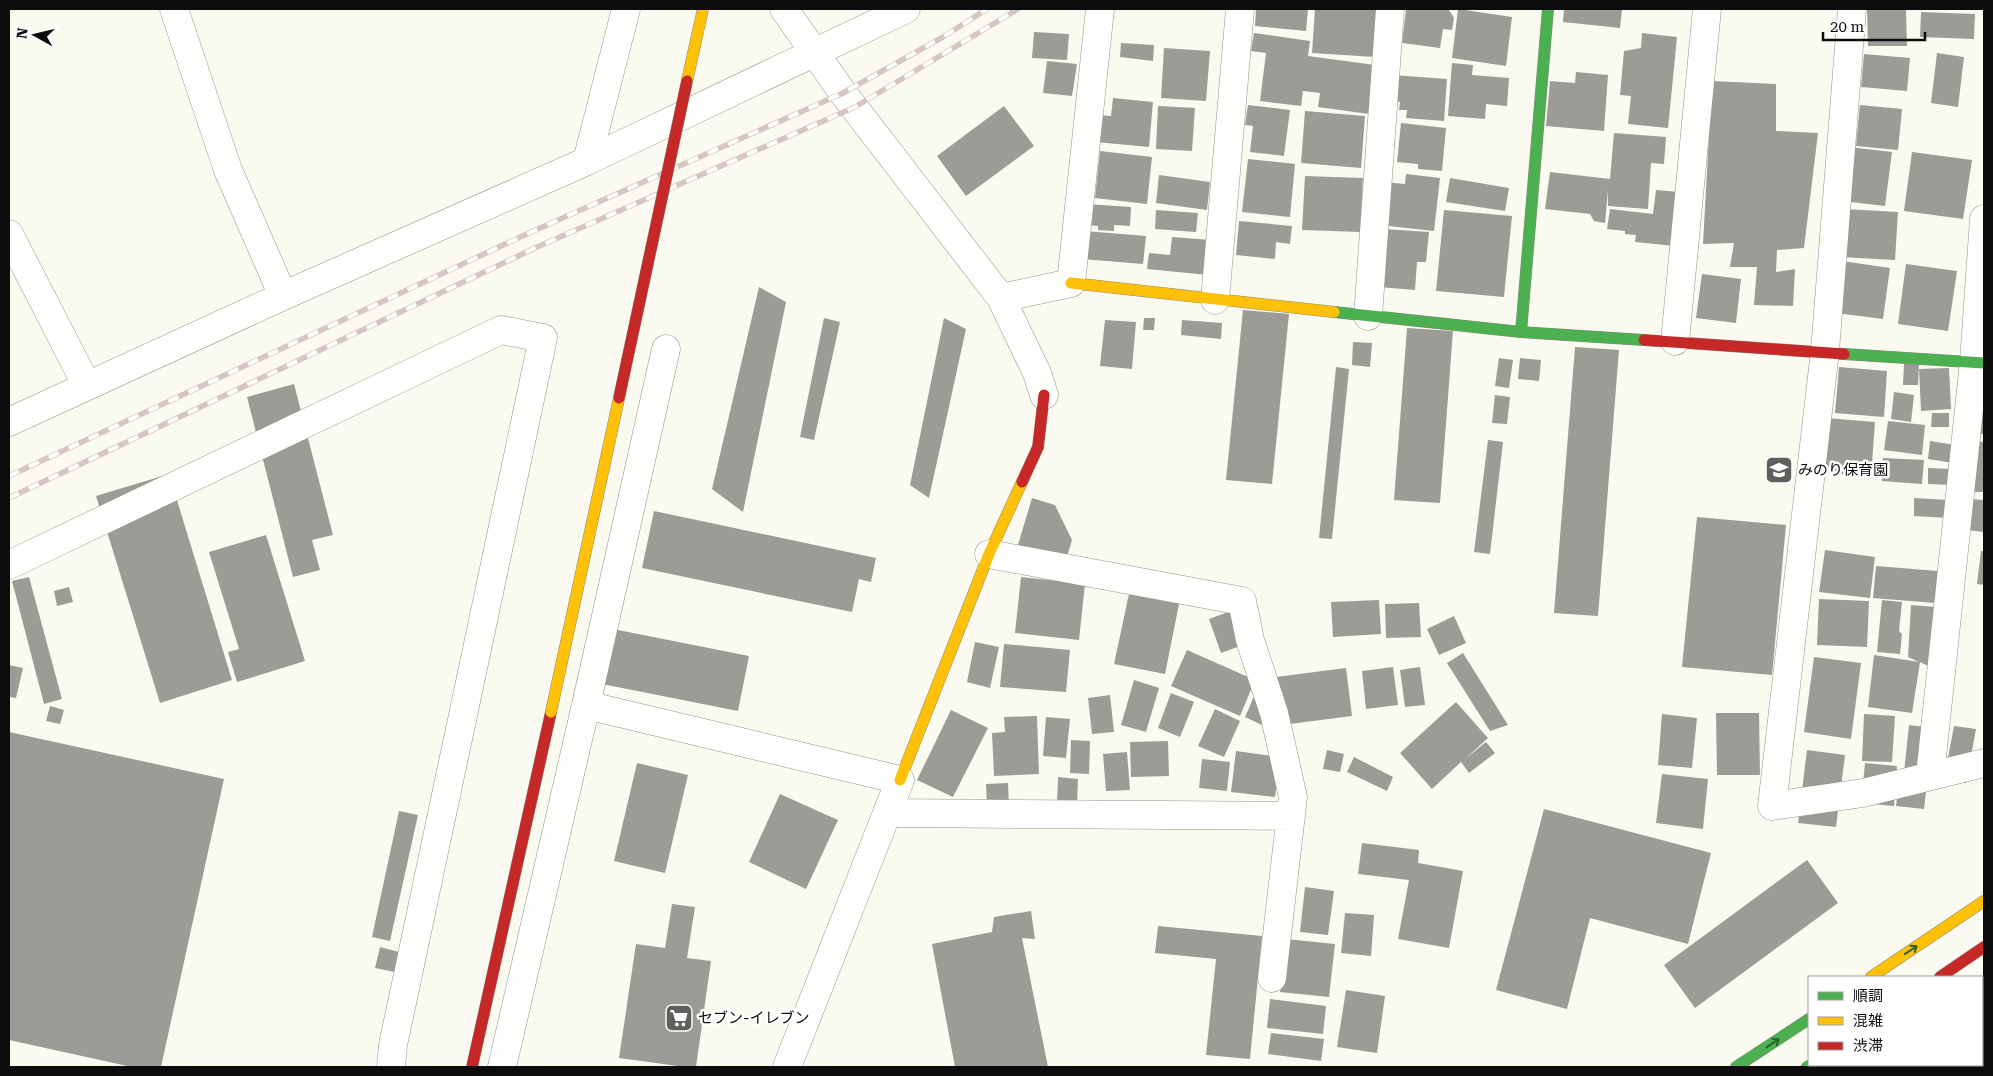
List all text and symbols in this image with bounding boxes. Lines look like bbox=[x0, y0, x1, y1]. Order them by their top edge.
north arrow bbox=[10, 10, 60, 60]
scale bar bbox=[1823, 10, 1926, 42]
text: 20 m bbox=[1830, 18, 1865, 36]
text: N bbox=[13, 27, 31, 40]
school or university icon: みのり保育園 bbox=[1764, 455, 1794, 485]
place label: みのり保育園 bbox=[1798, 461, 1888, 479]
one-way arrow bbox=[1904, 945, 1918, 955]
legend bbox=[1808, 976, 1983, 1066]
text: 順調 bbox=[1853, 987, 1883, 1005]
supermarket icon: セブン-イレブン bbox=[664, 1003, 694, 1033]
place label: セブン-イレブン bbox=[698, 1009, 810, 1027]
text: 混雑 bbox=[1853, 1012, 1883, 1030]
text: 渋滞 bbox=[1853, 1037, 1883, 1055]
one-way arrow bbox=[1766, 1038, 1780, 1048]

